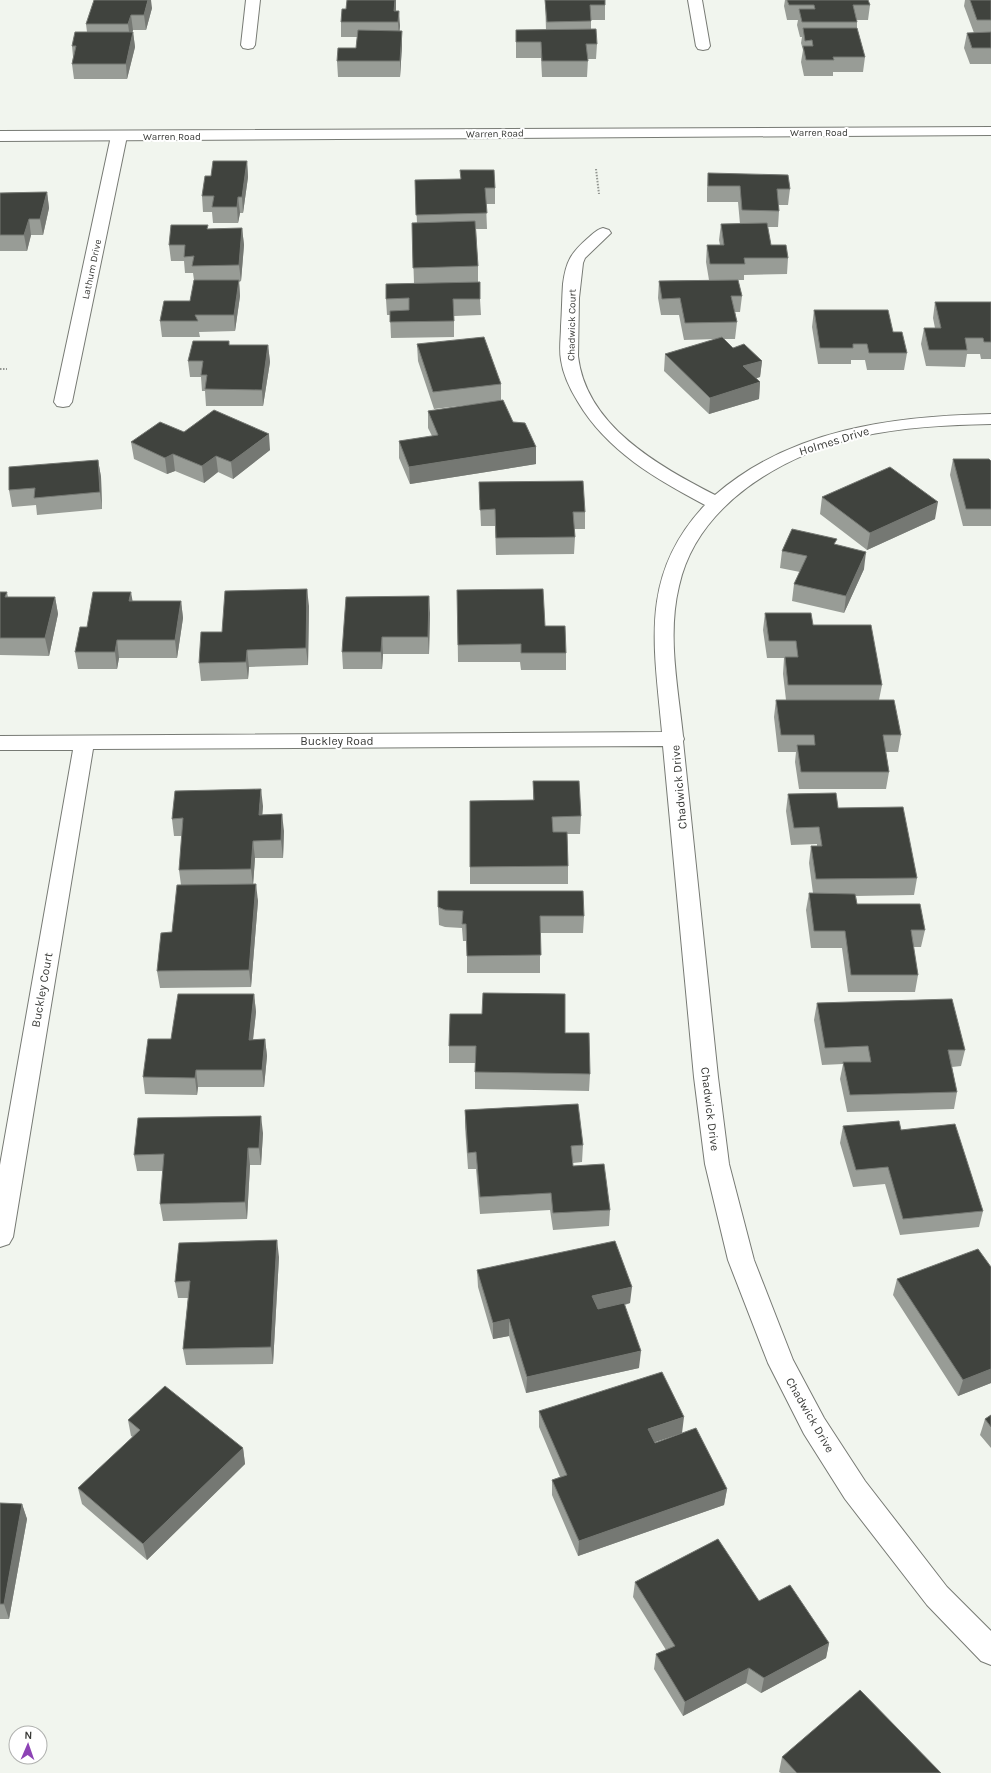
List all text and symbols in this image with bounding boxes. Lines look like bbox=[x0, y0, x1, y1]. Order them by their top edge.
street label: Warren Road bbox=[466, 127, 524, 141]
street label: Warren Road bbox=[790, 127, 848, 139]
street label: Warren Road bbox=[143, 131, 201, 143]
street label: Lathum Drive bbox=[80, 238, 104, 300]
street label: Chadwick Court bbox=[565, 289, 579, 361]
street label: Holmes Drive bbox=[797, 424, 871, 458]
street label: Buckley Road bbox=[300, 734, 374, 748]
street label: Chadwick Drive bbox=[668, 744, 690, 830]
street label: Buckley Court bbox=[29, 951, 56, 1028]
street label: Chadwick Drive bbox=[698, 1066, 722, 1152]
street label: Chadwick Drive bbox=[783, 1375, 837, 1455]
north arrow bbox=[8, 1725, 48, 1765]
text: N bbox=[24, 1729, 33, 1742]

